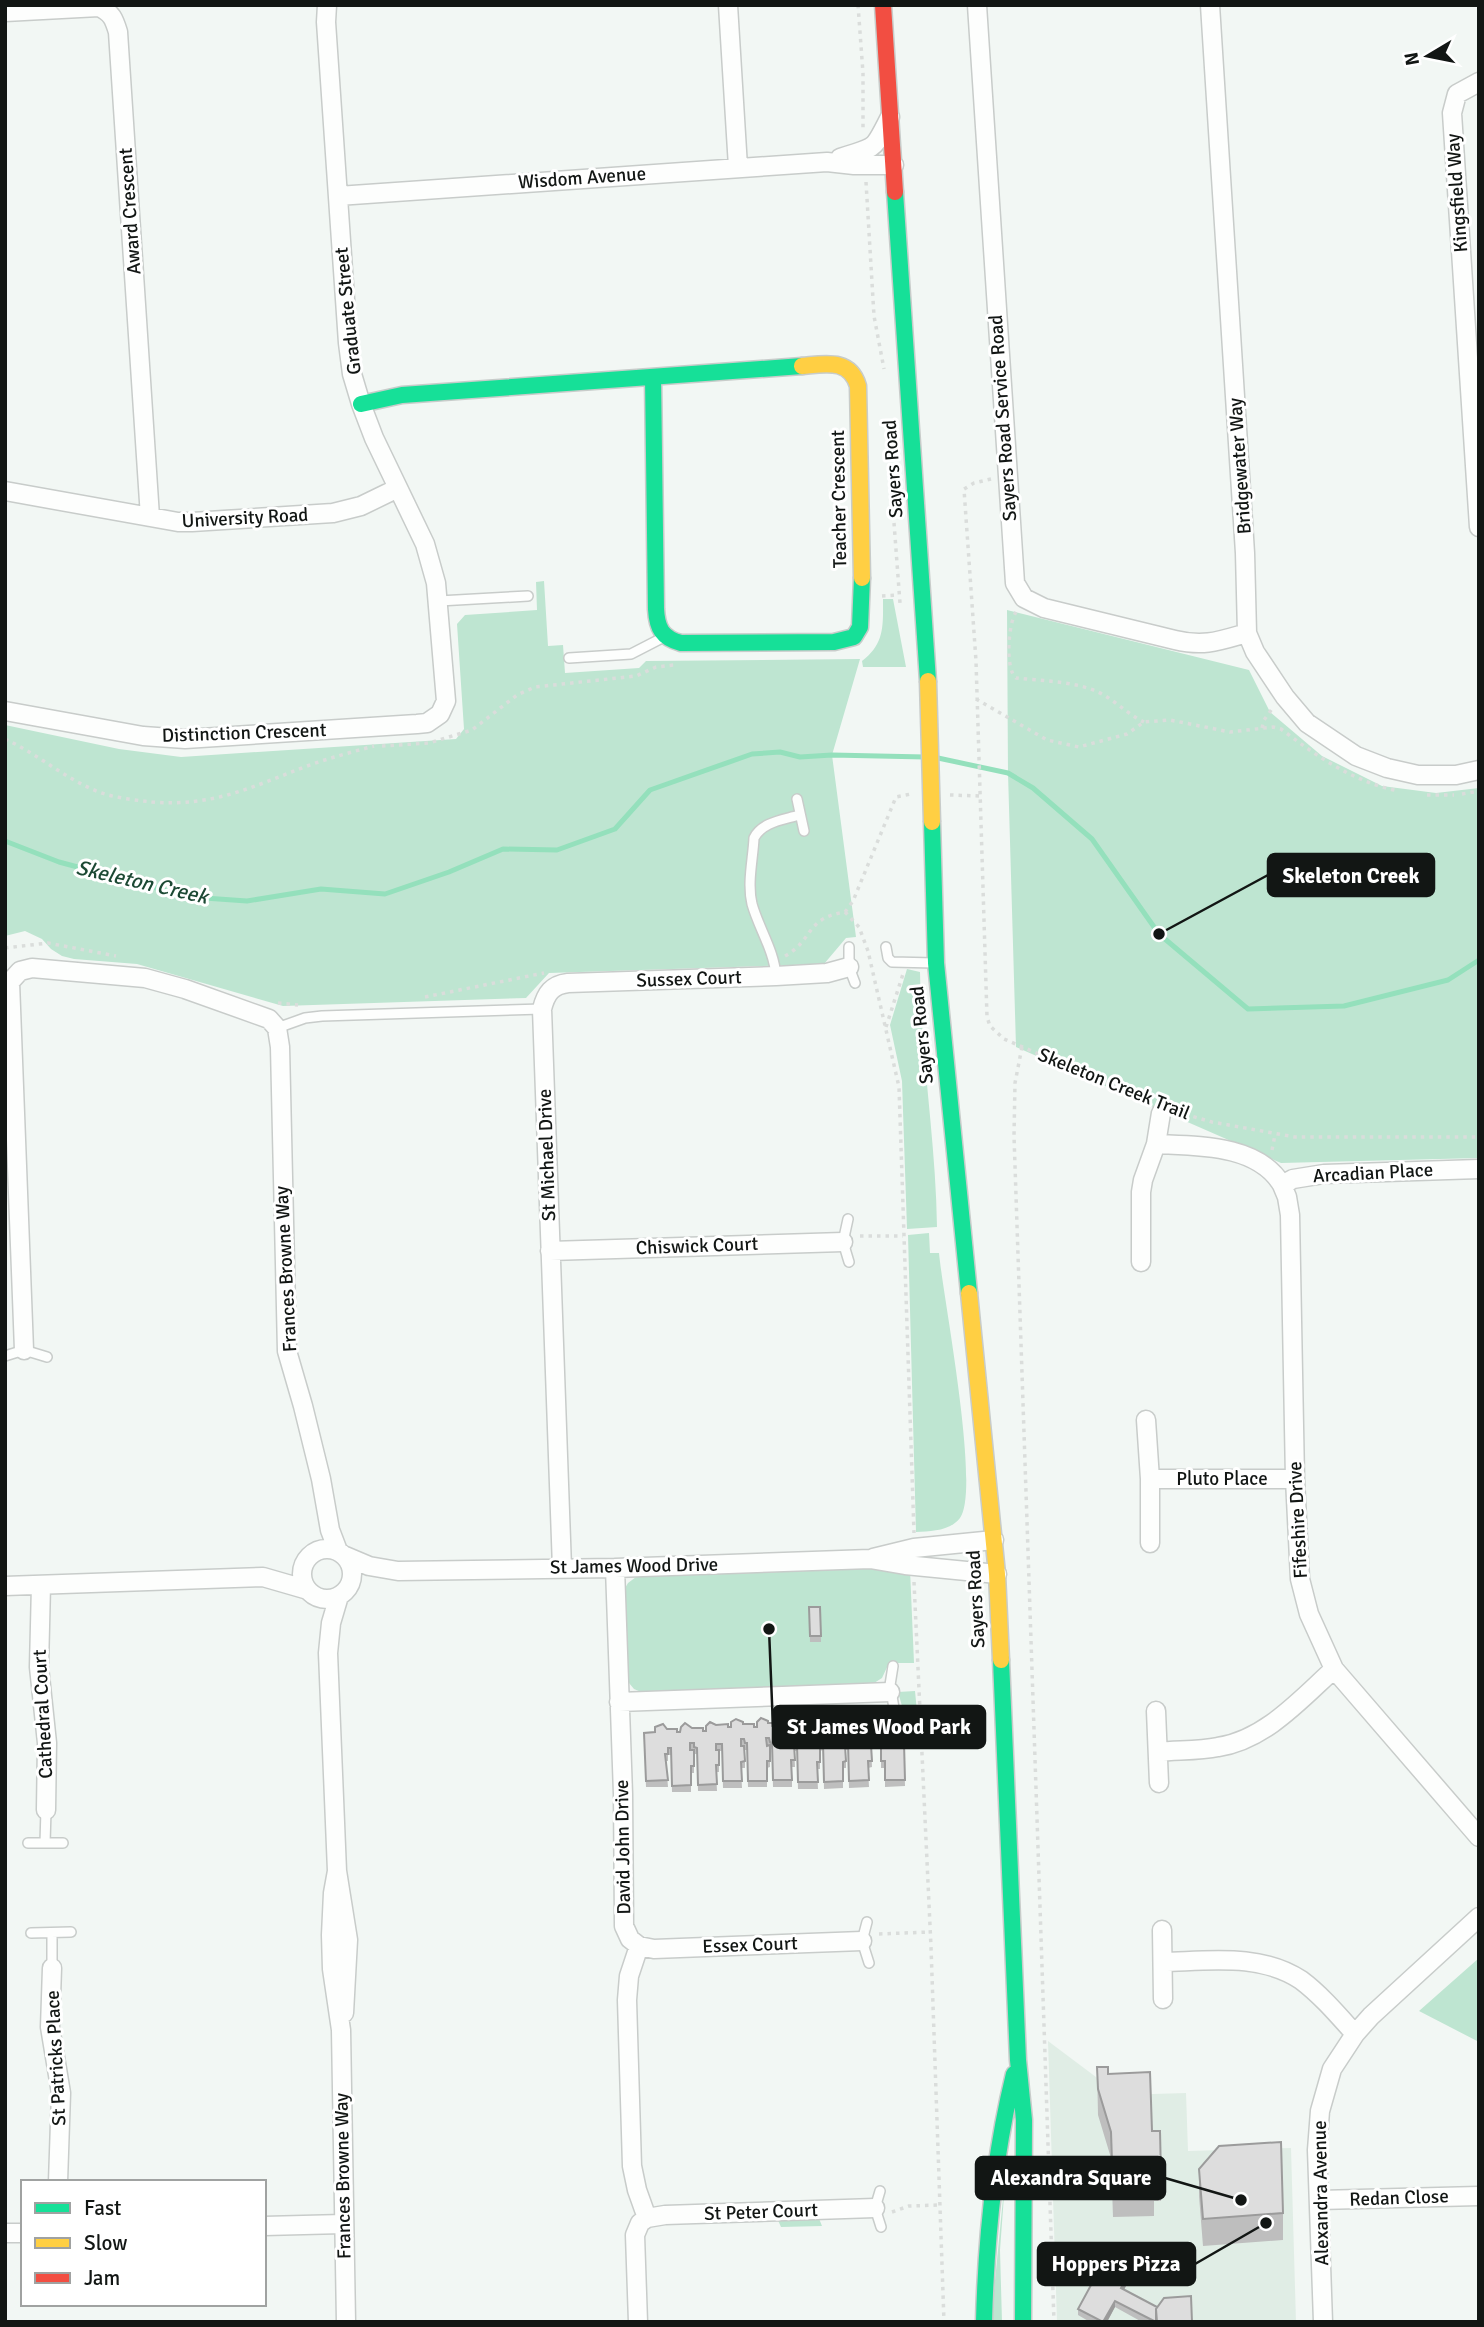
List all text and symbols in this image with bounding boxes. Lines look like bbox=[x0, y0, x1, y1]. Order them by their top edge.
north arrow bbox=[1393, 21, 1463, 91]
text: N bbox=[1399, 50, 1425, 67]
street label: Kingsfield Way bbox=[1441, 133, 1473, 253]
street label: Award Crescent bbox=[114, 147, 146, 275]
street label: Wisdom Avenue bbox=[517, 162, 647, 194]
street label: Graduate Street bbox=[329, 246, 367, 376]
street label: Sayers Road Service Road bbox=[984, 314, 1022, 522]
street label: Bridgewater Way bbox=[1223, 397, 1257, 535]
street label: Sayers Road bbox=[878, 419, 908, 519]
street label: Teacher Crescent bbox=[826, 429, 852, 568]
street label: University Road bbox=[181, 503, 309, 533]
street label: Distinction Crescent bbox=[161, 718, 327, 748]
water label: Skeleton Creek bbox=[74, 854, 213, 910]
callout: Skeleton Creek bbox=[1268, 854, 1434, 896]
text: Skeleton Creek bbox=[1282, 863, 1420, 889]
street label: Sussex Court bbox=[636, 965, 743, 993]
street label: Sayers Road bbox=[905, 985, 939, 1085]
street label: Skeleton Creek Trail bbox=[1035, 1043, 1193, 1125]
street label: St Michael Drive bbox=[533, 1088, 561, 1222]
street label: Arcadian Place bbox=[1312, 1158, 1434, 1188]
street label: Frances Browne Way bbox=[270, 1185, 302, 1353]
street label: Chiswick Court bbox=[635, 1232, 759, 1260]
street label: Fifeshire Drive bbox=[1283, 1461, 1313, 1579]
street label: Pluto Place bbox=[1176, 1467, 1268, 1491]
street label: Sayers Road bbox=[961, 1549, 991, 1649]
street label: St James Wood Drive bbox=[550, 1553, 718, 1579]
street label: Cathedral Court bbox=[28, 1648, 58, 1779]
callout: St James Wood Park bbox=[773, 1706, 985, 1748]
text: St James Wood Park bbox=[787, 1714, 971, 1740]
street label: David John Drive bbox=[610, 1779, 636, 1915]
street label: Essex Court bbox=[702, 1931, 798, 1959]
street label: St Patricks Place bbox=[40, 1990, 72, 2126]
street label: Frances Browne Way bbox=[330, 2093, 356, 2259]
street label: Alexandra Avenue bbox=[1308, 2120, 1334, 2266]
callout: Alexandra Square bbox=[976, 2157, 1165, 2199]
text: Alexandra Square bbox=[991, 2165, 1151, 2191]
legend bbox=[21, 2180, 266, 2306]
street label: Redan Close bbox=[1349, 2184, 1449, 2212]
text: Fast bbox=[84, 2195, 121, 2221]
street label: St Peter Court bbox=[704, 2198, 819, 2226]
text: Slow bbox=[84, 2230, 128, 2256]
callout: Hoppers Pizza bbox=[1038, 2243, 1195, 2285]
text: Hoppers Pizza bbox=[1052, 2251, 1181, 2277]
text: Jam bbox=[84, 2265, 120, 2291]

